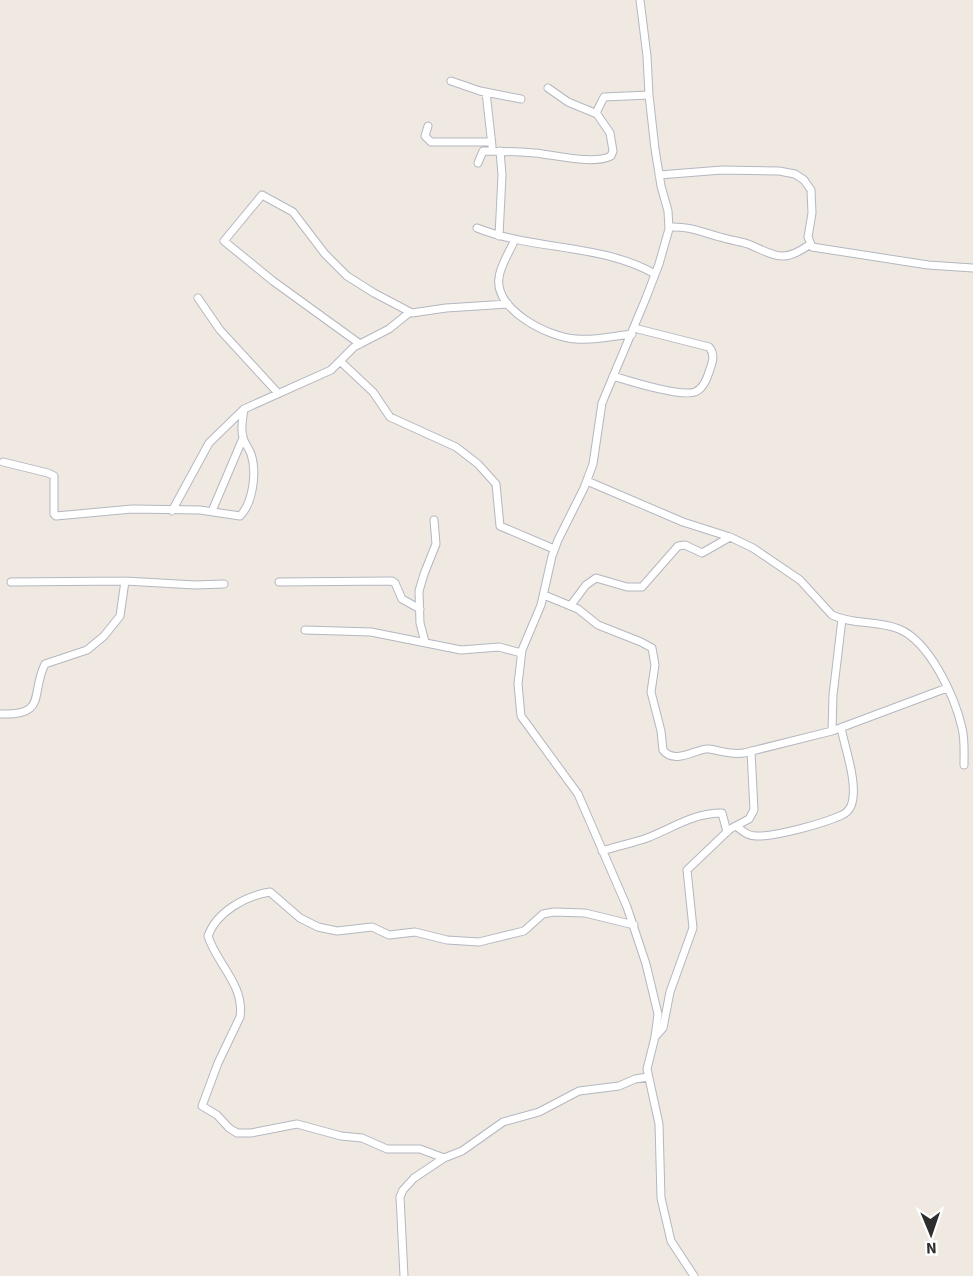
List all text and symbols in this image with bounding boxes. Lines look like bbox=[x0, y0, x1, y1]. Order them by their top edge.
north arrow bbox=[901, 1204, 961, 1264]
text: N bbox=[926, 1237, 937, 1259]

